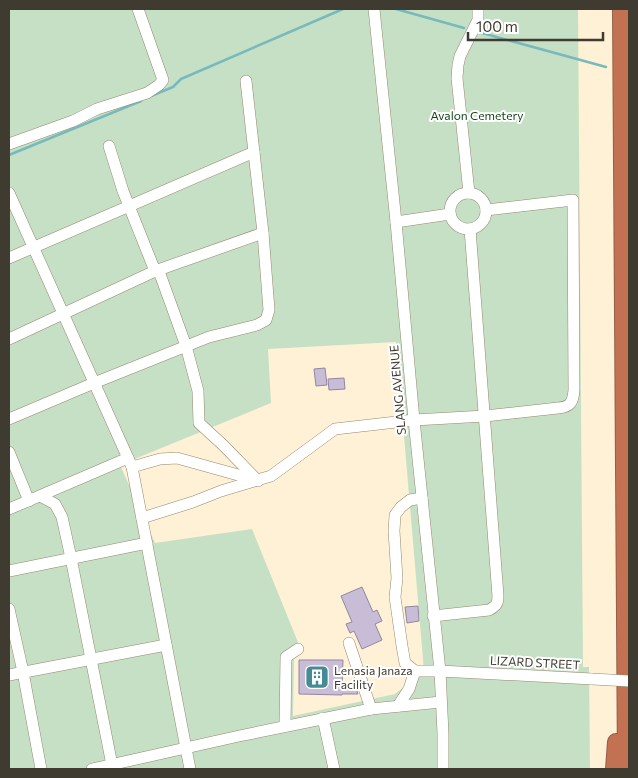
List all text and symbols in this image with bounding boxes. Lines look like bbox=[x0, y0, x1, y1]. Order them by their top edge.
scale bar bbox=[468, 10, 603, 42]
text: 100 m bbox=[476, 17, 518, 35]
park label: Avalon Cemetery bbox=[431, 108, 523, 122]
street label: SLANG AVENUE bbox=[386, 345, 408, 435]
street label: LIZARD STREET bbox=[490, 653, 581, 671]
place label: Lenasia Janaza Facility bbox=[334, 663, 413, 691]
building icon: Lenasia Janaza Facility bbox=[304, 664, 330, 690]

